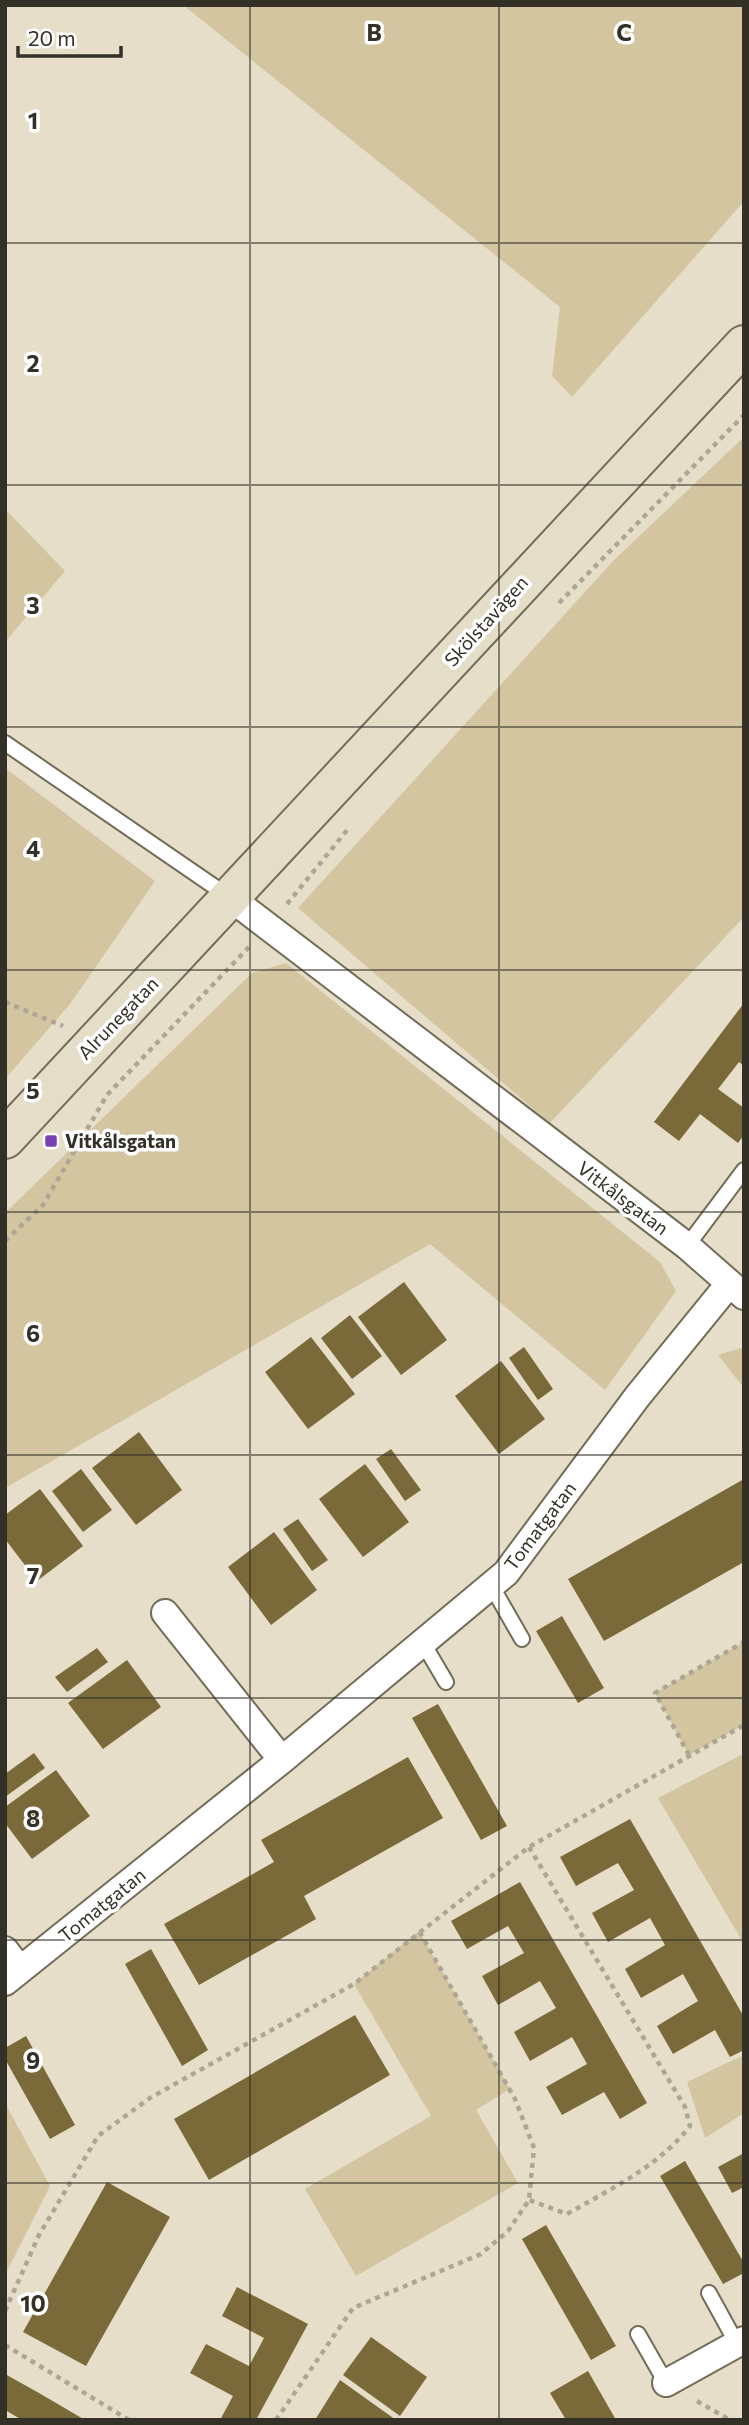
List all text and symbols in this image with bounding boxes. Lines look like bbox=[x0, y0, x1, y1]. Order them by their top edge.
scale bar bbox=[18, 14, 121, 58]
text: B bbox=[366, 18, 382, 46]
text: C bbox=[616, 18, 632, 46]
text: 20 m bbox=[28, 25, 76, 50]
text: 1 bbox=[28, 106, 38, 134]
text: 2 bbox=[26, 349, 40, 377]
street label: Skölstavägen bbox=[439, 571, 532, 671]
text: 3 bbox=[26, 591, 40, 619]
text: 4 bbox=[26, 834, 40, 862]
street label: Alrunegatan bbox=[73, 972, 163, 1064]
text: 5 bbox=[26, 1076, 40, 1104]
place label: Vitkålsgatan bbox=[65, 1129, 176, 1152]
marker: Vitkålsgatan bbox=[43, 1133, 59, 1149]
street label: Vitkålsgatan bbox=[573, 1156, 673, 1239]
text: 6 bbox=[26, 1319, 40, 1347]
street label: Tomatgatan bbox=[499, 1477, 580, 1575]
text: 7 bbox=[27, 1561, 39, 1589]
text: 8 bbox=[26, 1804, 40, 1832]
street label: Tomatgatan bbox=[54, 1863, 150, 1947]
text: 9 bbox=[26, 2046, 40, 2074]
text: 10 bbox=[20, 2289, 46, 2317]

